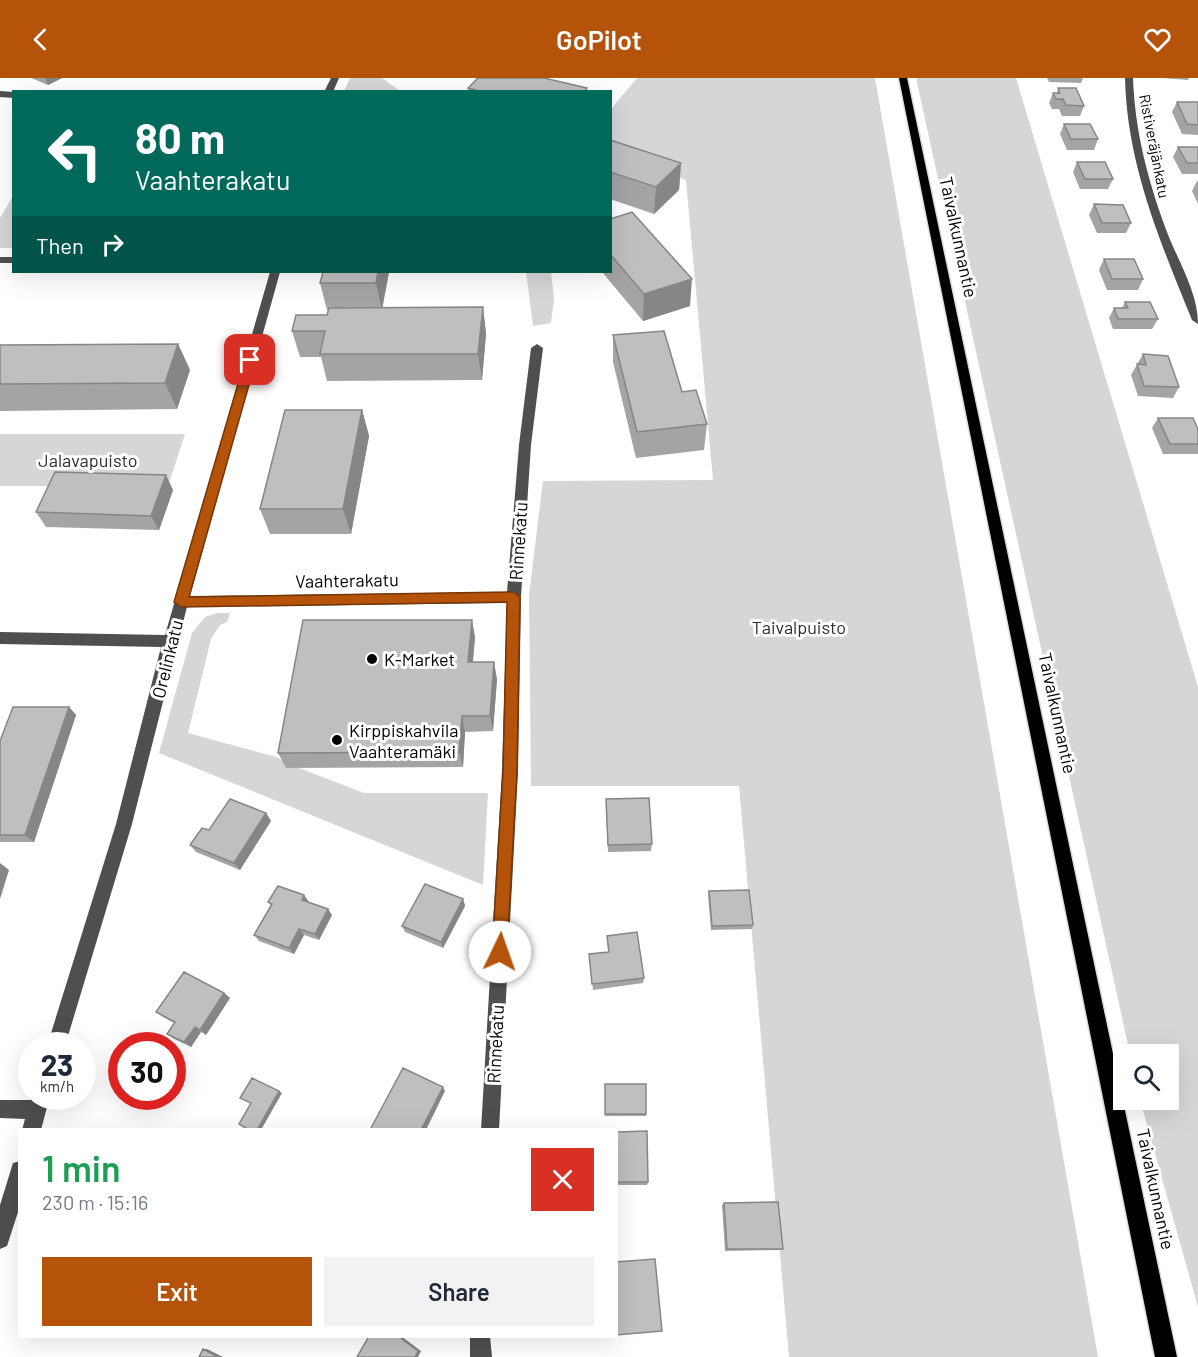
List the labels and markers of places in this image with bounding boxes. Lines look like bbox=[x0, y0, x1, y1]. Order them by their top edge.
pin bbox=[224, 334, 275, 385]
place label: K-Market bbox=[384, 648, 455, 670]
marker: K-Market bbox=[365, 652, 379, 666]
place label: Kirppiskahvila Vaahteramäki bbox=[349, 719, 458, 762]
marker: Kirppiskahvila Vaahteramäki bbox=[330, 733, 344, 747]

